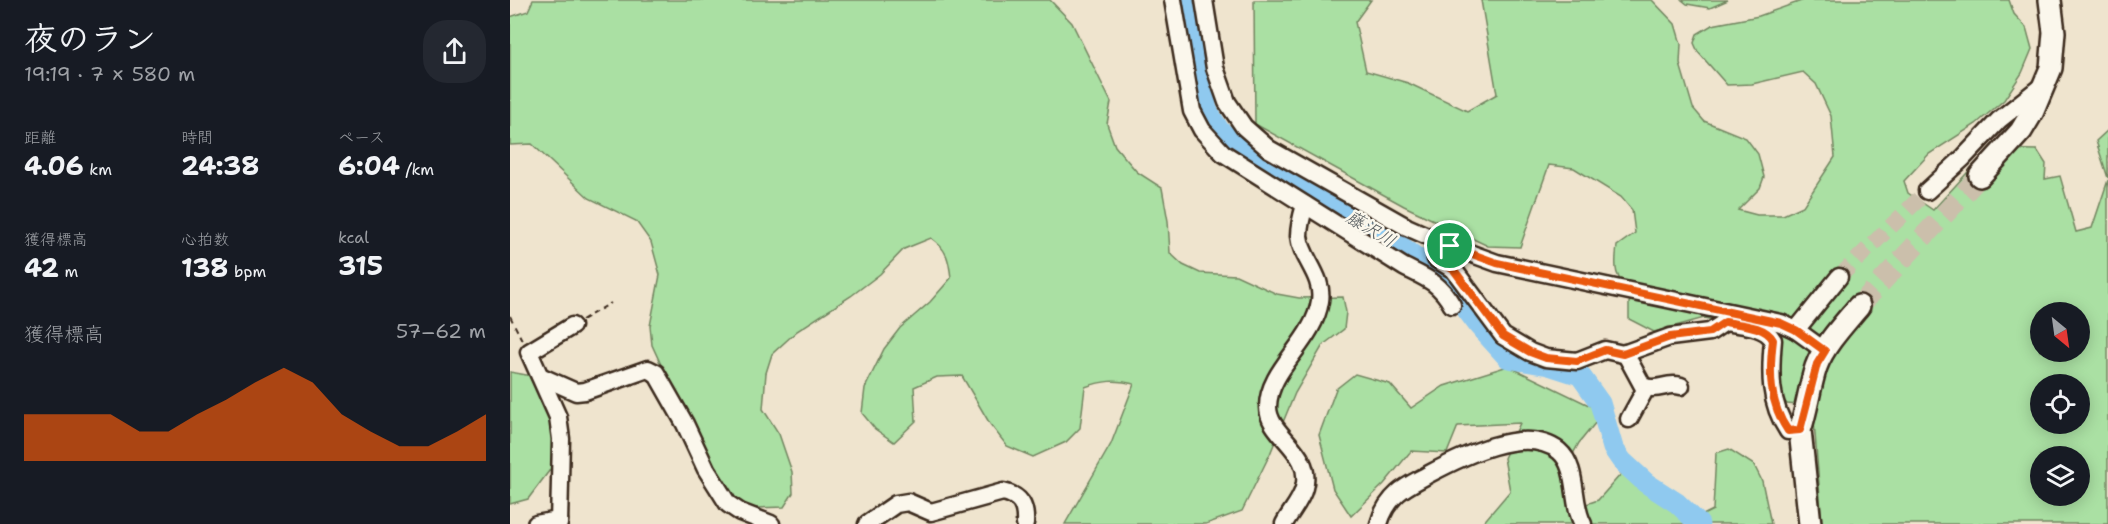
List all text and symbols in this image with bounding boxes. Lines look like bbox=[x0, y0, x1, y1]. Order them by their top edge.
text: 夜のラン bbox=[24, 16, 156, 61]
button: share bbox=[423, 20, 486, 83]
text: 19:19 · 7 × 580 m bbox=[24, 61, 195, 87]
text: 距離 bbox=[24, 127, 56, 148]
text: 時間 bbox=[181, 127, 213, 148]
text: ペース bbox=[338, 127, 385, 148]
text: 4.06 bbox=[24, 148, 84, 183]
text: 24:38 bbox=[181, 148, 259, 183]
text: 6:04 bbox=[338, 148, 400, 183]
text: km bbox=[84, 159, 112, 180]
text: /km bbox=[400, 159, 434, 180]
water label: 藤沢川 bbox=[1342, 205, 1400, 253]
pin bbox=[1424, 220, 1475, 271]
text: kcal bbox=[338, 227, 369, 248]
text: 獲得標高 bbox=[24, 229, 88, 250]
text: 心拍数 bbox=[181, 229, 229, 250]
icon: arrive bbox=[1433, 229, 1466, 262]
text: 315 bbox=[338, 248, 383, 283]
text: 42 bbox=[24, 250, 59, 285]
text: 138 bbox=[181, 250, 229, 285]
text: m bbox=[59, 261, 78, 282]
text: bpm bbox=[229, 261, 266, 282]
north arrow bbox=[2030, 302, 2090, 362]
map controls bbox=[2030, 302, 2090, 506]
text: 57–62 m bbox=[396, 318, 486, 344]
text: 獲得標高 bbox=[24, 321, 104, 347]
button: locate bbox=[2030, 374, 2090, 434]
button: layers bbox=[2030, 446, 2090, 506]

